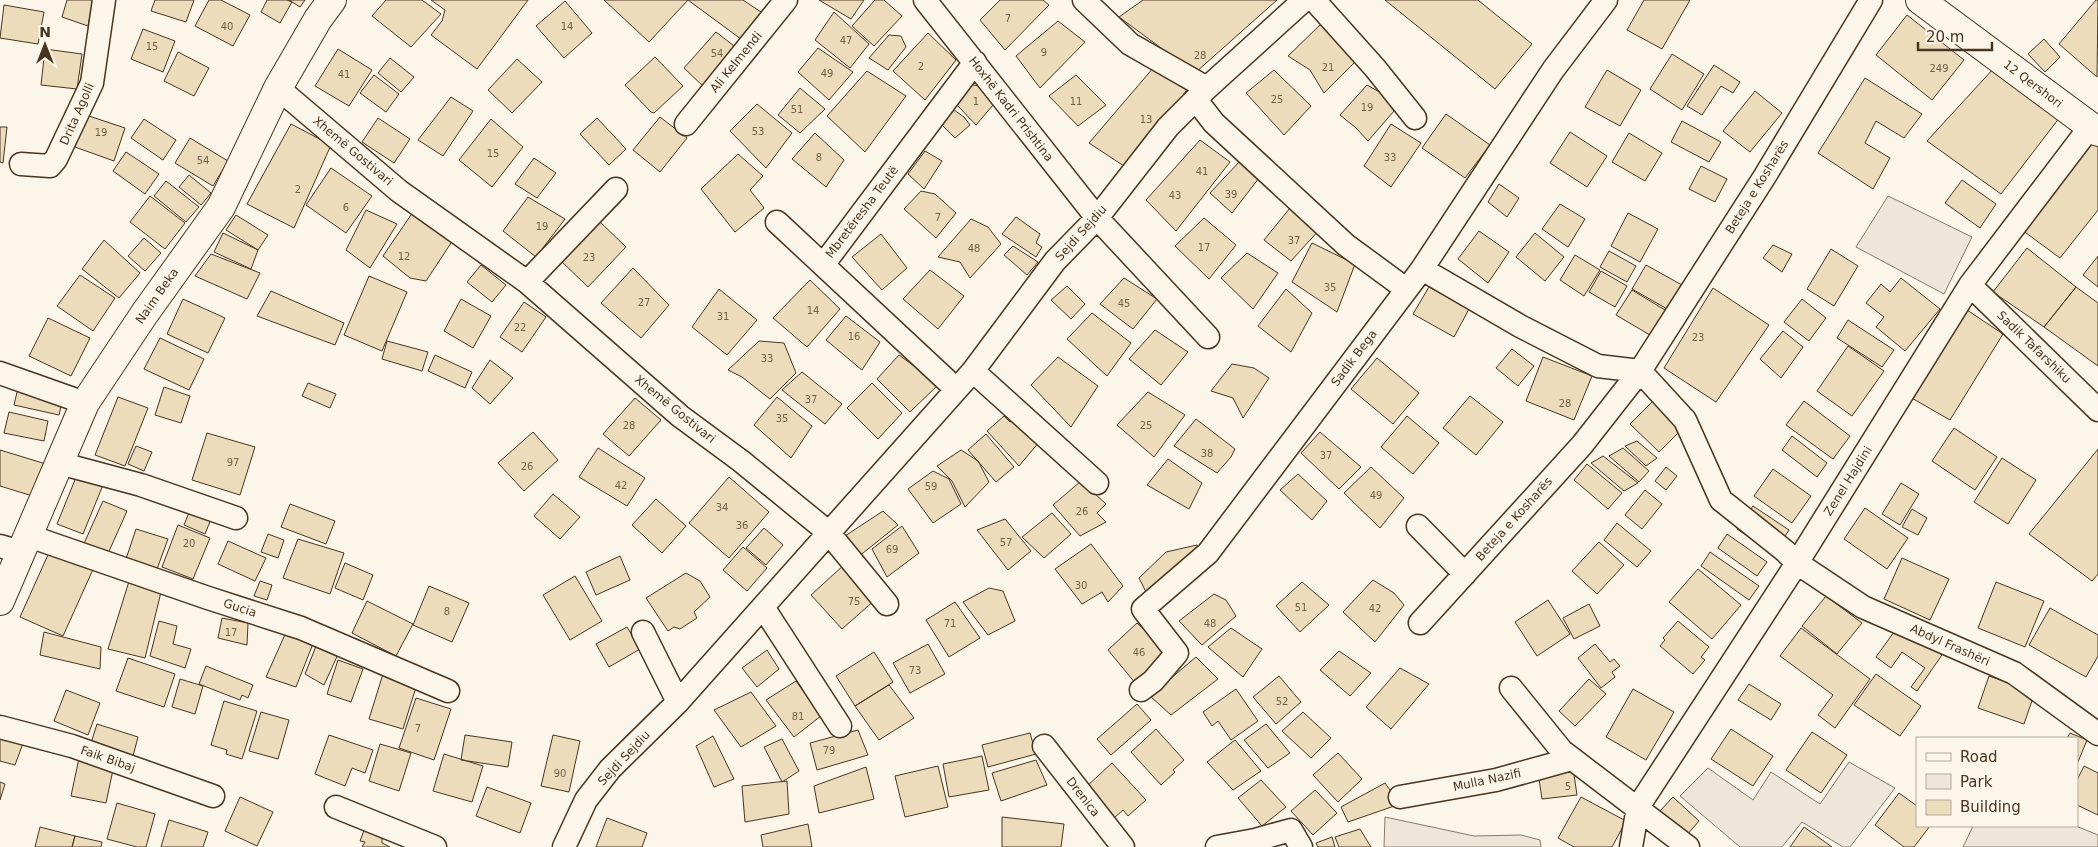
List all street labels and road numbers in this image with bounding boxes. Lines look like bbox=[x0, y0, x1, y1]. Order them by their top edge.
street label: Ali Kelmendi bbox=[707, 29, 765, 95]
street label: Hoxhë Kadri Prishtina bbox=[966, 54, 1056, 164]
street label: 12 Qershori bbox=[2001, 57, 2065, 111]
street label: Drita Agolli bbox=[57, 81, 97, 147]
street label: Xhemë Gostivari bbox=[310, 114, 396, 188]
street label: Beteja e Kosharës bbox=[1723, 138, 1791, 236]
street label: Mbretëresha Teutë bbox=[823, 163, 901, 261]
street label: Sejdi Sejdiu bbox=[1052, 202, 1110, 264]
street label: Naim Beka bbox=[133, 265, 181, 327]
street label: Sadik Tafarshiku bbox=[1994, 308, 2074, 386]
street label: Sadik Bega bbox=[1328, 327, 1380, 389]
street label: Xhemë Gostivari bbox=[632, 372, 718, 446]
street label: Zenel Hajdini bbox=[1821, 444, 1875, 518]
street label: Beteja e Kosharës bbox=[1473, 474, 1555, 564]
street label: Gucia bbox=[222, 596, 258, 620]
street label: Abdyl Frashëri bbox=[1908, 621, 1992, 669]
street label: Sejdi Sejdiu bbox=[595, 728, 653, 788]
street label: Faik Bibaj bbox=[79, 743, 137, 775]
street label: Mulla Nazifi bbox=[1452, 766, 1522, 794]
street label: Drenica bbox=[1063, 774, 1103, 820]

